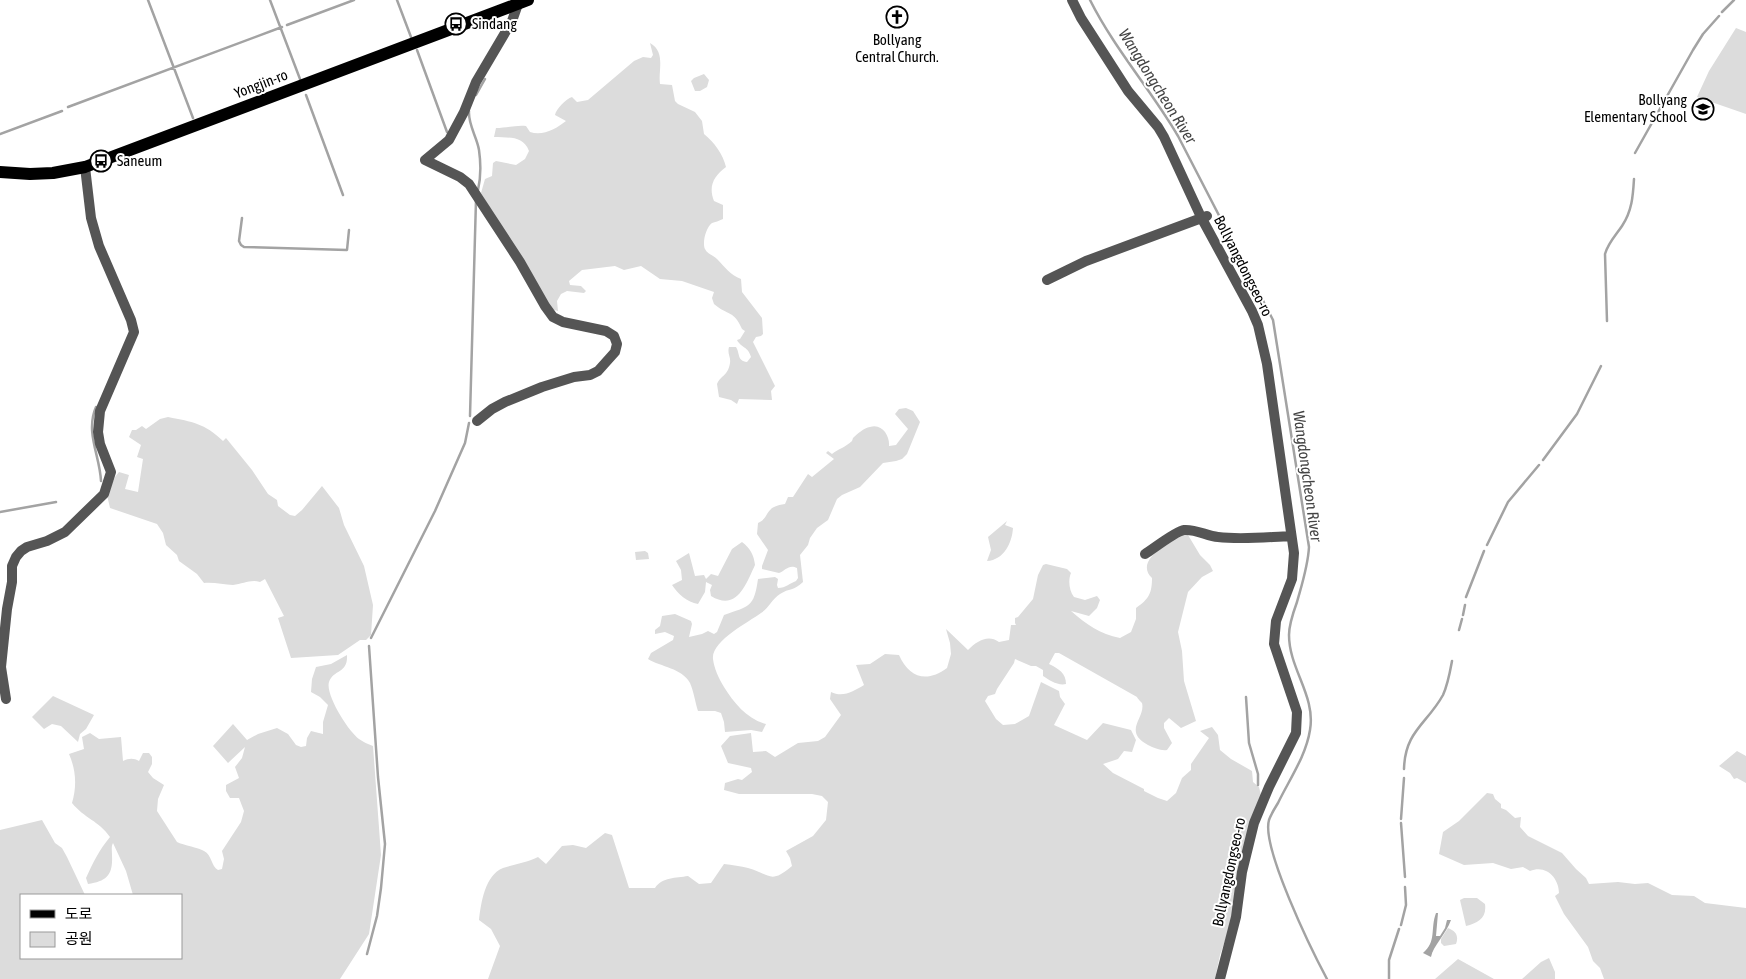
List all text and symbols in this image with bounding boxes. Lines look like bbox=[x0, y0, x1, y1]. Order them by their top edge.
church icon: Bollyang Central Church. bbox=[885, 5, 909, 29]
bus stop icon: Sindang bbox=[444, 12, 468, 36]
place label: Sindang bbox=[472, 15, 517, 32]
water label: Wangdongcheon River bbox=[1115, 25, 1201, 148]
place label: Bollyang Central Church. bbox=[855, 31, 939, 65]
street label: Yongjin-ro bbox=[232, 66, 290, 101]
place label: Bollyang Elementary School bbox=[1584, 91, 1688, 125]
school or university icon: Bollyang Elementary School bbox=[1691, 97, 1715, 121]
bus stop icon: Saneum bbox=[89, 149, 113, 173]
place label: Saneum bbox=[117, 152, 162, 169]
street label: Bollyangdongseo-ro bbox=[1211, 213, 1276, 319]
water label: Wangdongcheon River bbox=[1289, 409, 1326, 544]
street label: Bollyangdongseo-ro bbox=[1209, 816, 1248, 928]
legend bbox=[20, 894, 182, 959]
text: 도로 bbox=[65, 905, 93, 922]
text: 공원 bbox=[65, 930, 93, 947]

